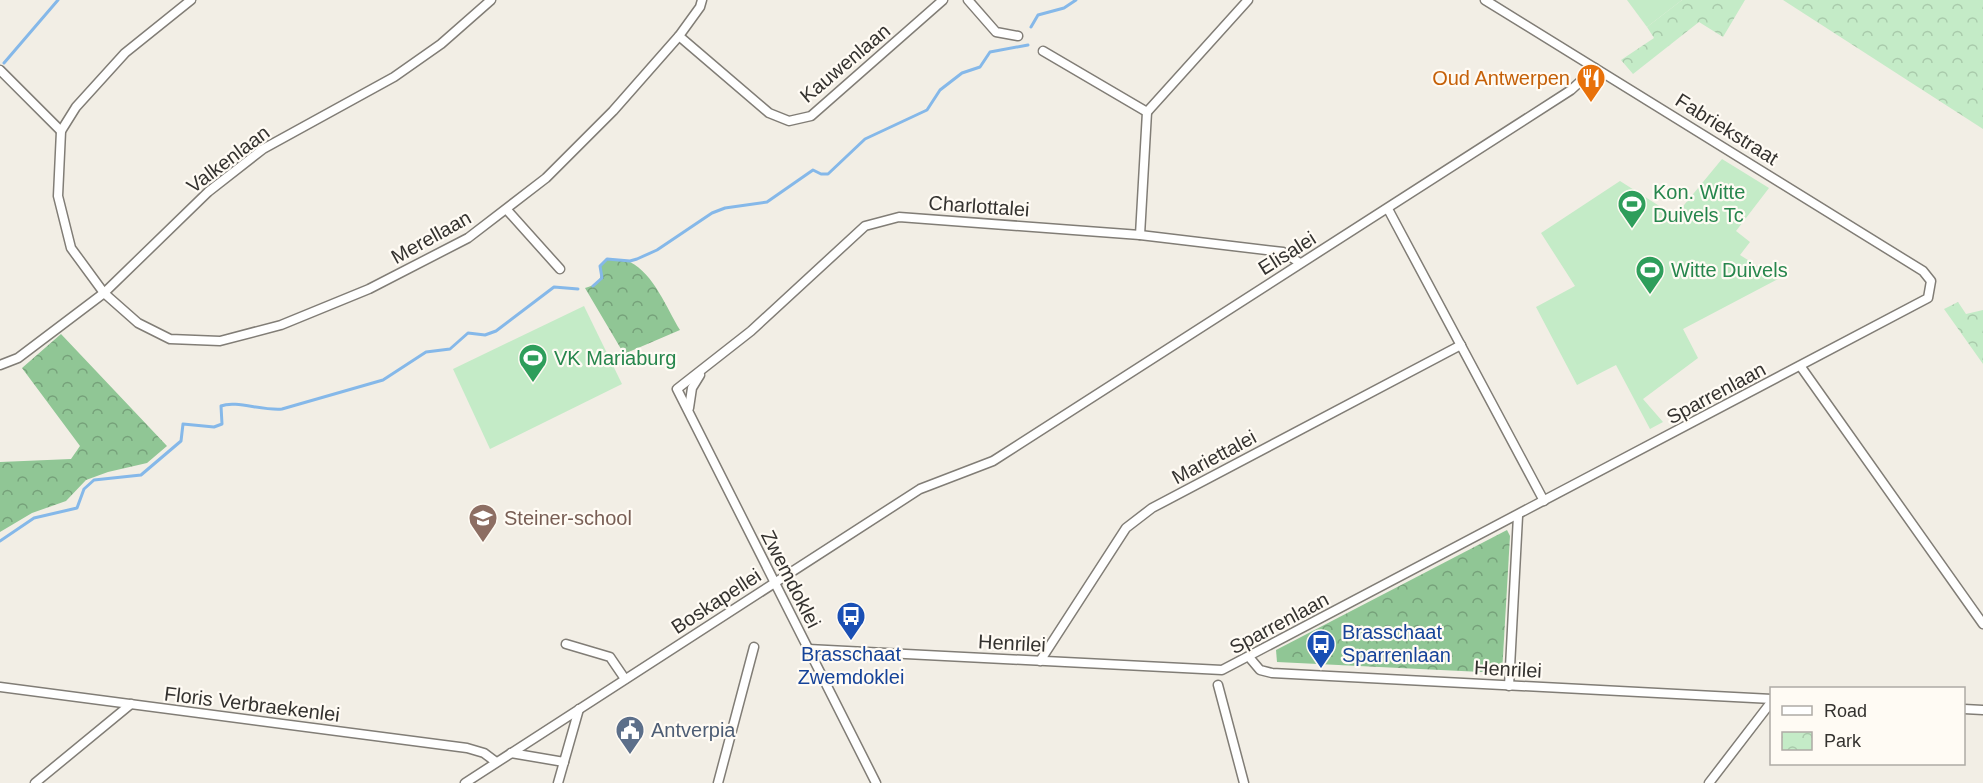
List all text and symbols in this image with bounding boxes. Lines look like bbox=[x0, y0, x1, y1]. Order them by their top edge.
street label: Kauwenlaan bbox=[796, 19, 894, 107]
restaurant icon: Oud Antwerpen bbox=[1575, 62, 1607, 104]
place label: Oud Antwerpen bbox=[1432, 67, 1570, 89]
street label: Fabriekstraat bbox=[1672, 89, 1783, 169]
street label: Valkenlaan bbox=[182, 121, 274, 197]
place label: Kon. Witte Duivels Tc bbox=[1653, 181, 1745, 226]
sports icon: Kon. Witte Duivels Tc bbox=[1616, 188, 1648, 230]
street label: Charlottalei bbox=[928, 191, 1030, 221]
street label: Merellaan bbox=[387, 206, 475, 268]
street label: Elisalei bbox=[1254, 227, 1320, 279]
sports icon: Witte Duivels bbox=[1634, 254, 1666, 296]
place label: Witte Duivels bbox=[1671, 259, 1788, 281]
sports icon: VK Mariaburg bbox=[517, 342, 549, 384]
place label: VK Mariaburg bbox=[554, 347, 676, 369]
street label: Sparrenlaan bbox=[1663, 358, 1769, 428]
street label: Mariettalei bbox=[1168, 426, 1260, 488]
school or university icon: Steiner-school bbox=[467, 502, 499, 544]
place label: Steiner-school bbox=[504, 507, 632, 529]
street label: Zwemdoklei bbox=[757, 526, 825, 632]
street label: Boskapellei bbox=[667, 564, 765, 638]
street label: Sparrenlaan bbox=[1226, 588, 1332, 658]
bus stop icon: Brasschaat Zwemdoklei bbox=[835, 600, 867, 642]
place label: Brasschaat Sparrenlaan bbox=[1342, 621, 1451, 666]
bus stop icon: Brasschaat Sparrenlaan bbox=[1305, 628, 1337, 670]
street label: Henrilei bbox=[978, 630, 1046, 656]
place label: Brasschaat Zwemdoklei bbox=[798, 643, 904, 688]
street label: Henrilei bbox=[1474, 656, 1542, 682]
street label: Floris Verbraekenlei bbox=[163, 682, 341, 726]
legend bbox=[1770, 687, 1965, 765]
text: Road bbox=[1824, 701, 1867, 721]
public building icon: Antverpia bbox=[614, 714, 646, 756]
place label: Antverpia bbox=[651, 719, 736, 741]
text: Park bbox=[1824, 731, 1862, 751]

